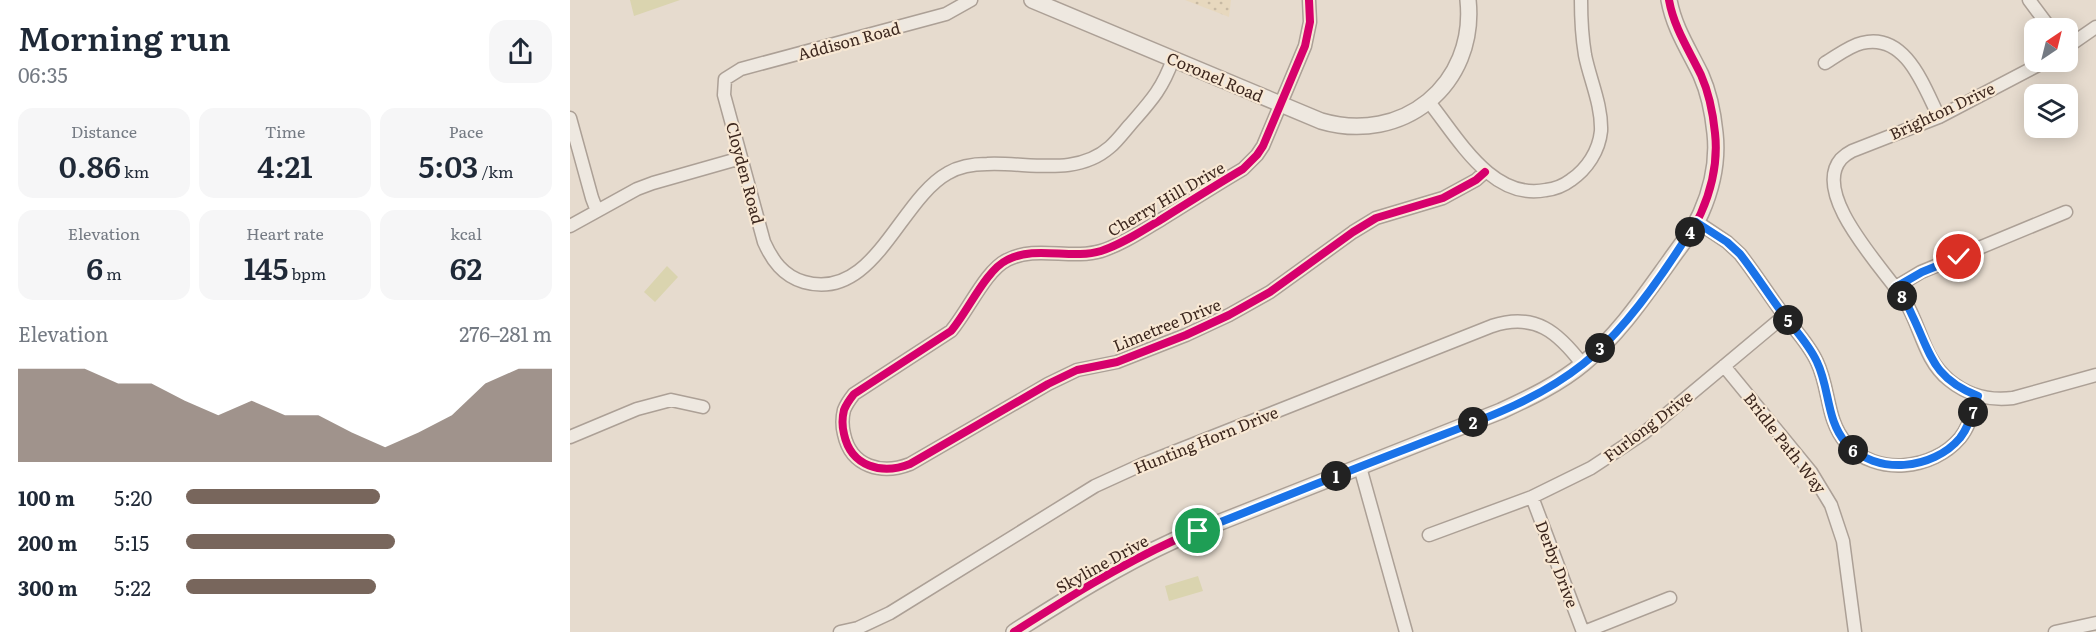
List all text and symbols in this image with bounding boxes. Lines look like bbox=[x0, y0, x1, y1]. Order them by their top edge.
text: Morning run bbox=[18, 12, 231, 61]
street label: Addison Road bbox=[795, 15, 903, 65]
north arrow bbox=[2024, 18, 2078, 72]
map controls bbox=[2024, 18, 2078, 138]
button: share bbox=[489, 20, 552, 83]
street label: Coronel Road bbox=[1163, 45, 1268, 107]
text: 06:35 bbox=[18, 59, 68, 89]
street label: Brighton Drive bbox=[1885, 75, 1998, 145]
button: layers bbox=[2024, 84, 2078, 138]
text: Distance bbox=[71, 119, 137, 143]
text: Time bbox=[265, 119, 305, 143]
text: Pace bbox=[449, 119, 483, 143]
street label: Cloyden Road bbox=[721, 119, 771, 227]
text: 0.86 bbox=[59, 143, 121, 187]
text: 4:21 bbox=[257, 143, 313, 187]
text: 5:03 bbox=[418, 143, 478, 187]
street label: Cherry Hill Drive bbox=[1102, 155, 1229, 242]
text: km bbox=[121, 159, 149, 183]
text: /km bbox=[478, 159, 514, 183]
pin: 4 bbox=[1675, 217, 1705, 247]
text: 4 bbox=[1685, 220, 1695, 244]
text: Elevation bbox=[68, 221, 140, 245]
text: Heart rate bbox=[246, 221, 324, 245]
text: kcal bbox=[450, 221, 482, 245]
pin bbox=[1933, 231, 1984, 282]
icon: check bbox=[1942, 240, 1975, 273]
text: 6 bbox=[86, 245, 103, 289]
text: 145 bbox=[244, 245, 288, 289]
text: 62 bbox=[450, 245, 482, 289]
text: m bbox=[103, 261, 122, 285]
text: bpm bbox=[288, 261, 326, 285]
pin: 8 bbox=[1887, 281, 1917, 311]
text: 8 bbox=[1897, 284, 1907, 308]
street label: Limetree Drive bbox=[1109, 292, 1224, 357]
pin: 5 bbox=[1773, 305, 1803, 335]
text: 5 bbox=[1784, 308, 1792, 332]
text: Elevation bbox=[18, 318, 108, 348]
text: 276–281 m bbox=[459, 318, 552, 348]
pin: 3 bbox=[1585, 333, 1615, 363]
text: 3 bbox=[1596, 336, 1604, 360]
street label: Furlong Drive bbox=[1598, 384, 1697, 467]
street label: Bridle Path Way bbox=[1739, 387, 1833, 499]
pin: 7 bbox=[1958, 397, 1988, 427]
street label: Hunting Horn Drive bbox=[1130, 399, 1281, 479]
text: 7 bbox=[1969, 400, 1977, 424]
pin: 2 bbox=[1458, 407, 1488, 437]
text: 2 bbox=[1469, 410, 1477, 434]
pin: 6 bbox=[1838, 435, 1868, 465]
text: 6 bbox=[1848, 438, 1858, 462]
pin: 1 bbox=[1321, 461, 1351, 491]
text: 1 bbox=[1333, 464, 1339, 488]
text: 100 m bbox=[18, 482, 75, 512]
text: 5:20 bbox=[114, 482, 152, 512]
pin bbox=[1172, 505, 1223, 556]
icon: arrive bbox=[1181, 514, 1214, 547]
street label: Derby Drive bbox=[1530, 517, 1586, 611]
text: 200 m bbox=[18, 527, 77, 557]
text: 5:15 bbox=[114, 527, 149, 557]
street label: Skyline Drive bbox=[1051, 528, 1152, 599]
text: 300 m bbox=[18, 572, 78, 602]
text: 5:22 bbox=[114, 572, 151, 602]

